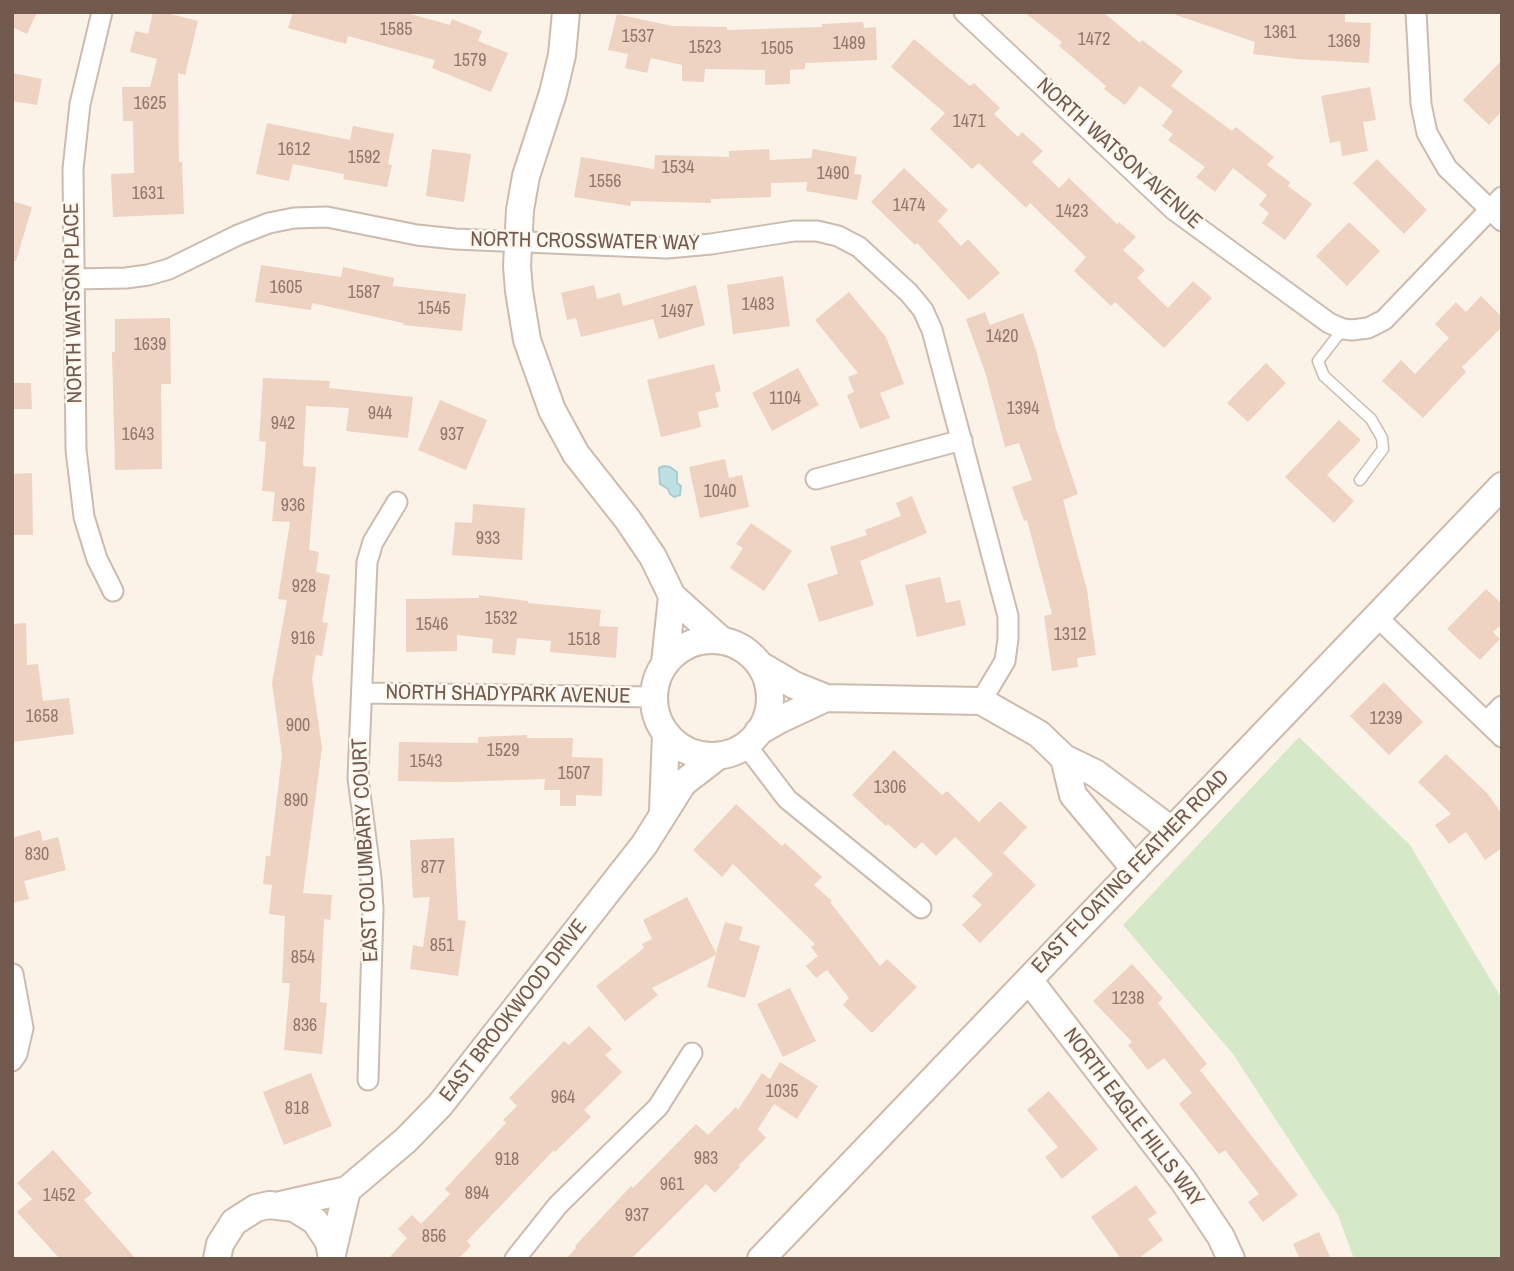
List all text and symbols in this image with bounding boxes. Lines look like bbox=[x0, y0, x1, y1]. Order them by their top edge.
house number: 1585 bbox=[380, 19, 412, 41]
house number: 1361 bbox=[1264, 22, 1296, 44]
house number: 1537 bbox=[622, 26, 654, 48]
house number: 1472 bbox=[1078, 29, 1110, 51]
house number: 1369 bbox=[1328, 31, 1360, 53]
house number: 1489 bbox=[833, 33, 865, 55]
house number: 1523 bbox=[689, 37, 721, 59]
house number: 1505 bbox=[761, 38, 793, 60]
house number: 1579 bbox=[454, 50, 486, 72]
street label: NORTH WATSON AVENUE bbox=[1031, 73, 1207, 235]
house number: 1625 bbox=[134, 93, 166, 115]
house number: 1471 bbox=[953, 111, 985, 133]
house number: 1612 bbox=[278, 139, 310, 161]
house number: 1592 bbox=[348, 147, 380, 169]
house number: 1534 bbox=[662, 157, 694, 179]
house number: 1490 bbox=[817, 163, 849, 185]
house number: 1556 bbox=[589, 171, 621, 193]
house number: 1631 bbox=[132, 183, 164, 205]
house number: 1474 bbox=[893, 195, 925, 217]
house number: 1423 bbox=[1056, 201, 1088, 223]
street label: NORTH WATSON PLACE bbox=[60, 202, 88, 404]
street label: NORTH CROSSWATER WAY bbox=[470, 227, 700, 257]
house number: 1605 bbox=[270, 277, 302, 299]
house number: 1587 bbox=[348, 282, 380, 304]
house number: 1483 bbox=[742, 294, 774, 316]
house number: 1545 bbox=[418, 298, 450, 320]
house number: 1497 bbox=[661, 301, 693, 323]
house number: 1420 bbox=[986, 326, 1018, 348]
house number: 1639 bbox=[134, 334, 166, 356]
house number: 1104 bbox=[769, 388, 801, 410]
house number: 1394 bbox=[1007, 398, 1039, 420]
house number: 944 bbox=[368, 403, 392, 425]
house number: 942 bbox=[271, 413, 295, 435]
house number: 1643 bbox=[122, 424, 154, 446]
house number: 937 bbox=[440, 424, 464, 446]
house number: 1040 bbox=[704, 481, 736, 503]
house number: 936 bbox=[281, 495, 305, 517]
house number: 933 bbox=[476, 528, 500, 550]
house number: 928 bbox=[292, 576, 316, 598]
house number: 1532 bbox=[485, 608, 517, 630]
house number: 1546 bbox=[416, 614, 448, 636]
house number: 1312 bbox=[1054, 624, 1086, 646]
house number: 916 bbox=[291, 628, 315, 650]
house number: 1518 bbox=[568, 629, 600, 651]
street label: NORTH SHADYPARK AVENUE bbox=[385, 680, 631, 710]
house number: 1658 bbox=[26, 706, 58, 728]
house number: 1239 bbox=[1370, 708, 1402, 730]
house number: 900 bbox=[286, 715, 310, 737]
street label: EAST COLUMBARY COURT bbox=[348, 737, 384, 963]
house number: 1529 bbox=[487, 740, 519, 762]
house number: 1543 bbox=[410, 751, 442, 773]
house number: 1507 bbox=[558, 763, 590, 785]
street label: EAST FLOATING FEATHER ROAD bbox=[1027, 765, 1235, 979]
house number: 1306 bbox=[874, 777, 906, 799]
house number: 890 bbox=[284, 790, 308, 812]
house number: 830 bbox=[25, 844, 49, 866]
house number: 877 bbox=[421, 857, 445, 879]
street label: EAST BROOKWOOD DRIVE bbox=[435, 915, 593, 1107]
house number: 851 bbox=[430, 935, 454, 957]
house number: 854 bbox=[291, 947, 315, 969]
house number: 1238 bbox=[1112, 988, 1144, 1010]
house number: 836 bbox=[293, 1015, 317, 1037]
street label: NORTH EAGLE HILLS WAY bbox=[1057, 1023, 1209, 1213]
house number: 1035 bbox=[766, 1081, 798, 1103]
house number: 964 bbox=[551, 1087, 575, 1109]
house number: 818 bbox=[285, 1098, 309, 1120]
house number: 983 bbox=[694, 1148, 718, 1170]
house number: 918 bbox=[495, 1149, 519, 1171]
house number: 961 bbox=[660, 1174, 684, 1196]
house number: 894 bbox=[465, 1183, 489, 1205]
house number: 1452 bbox=[43, 1185, 75, 1207]
house number: 937 bbox=[625, 1205, 649, 1227]
house number: 856 bbox=[422, 1226, 446, 1248]

